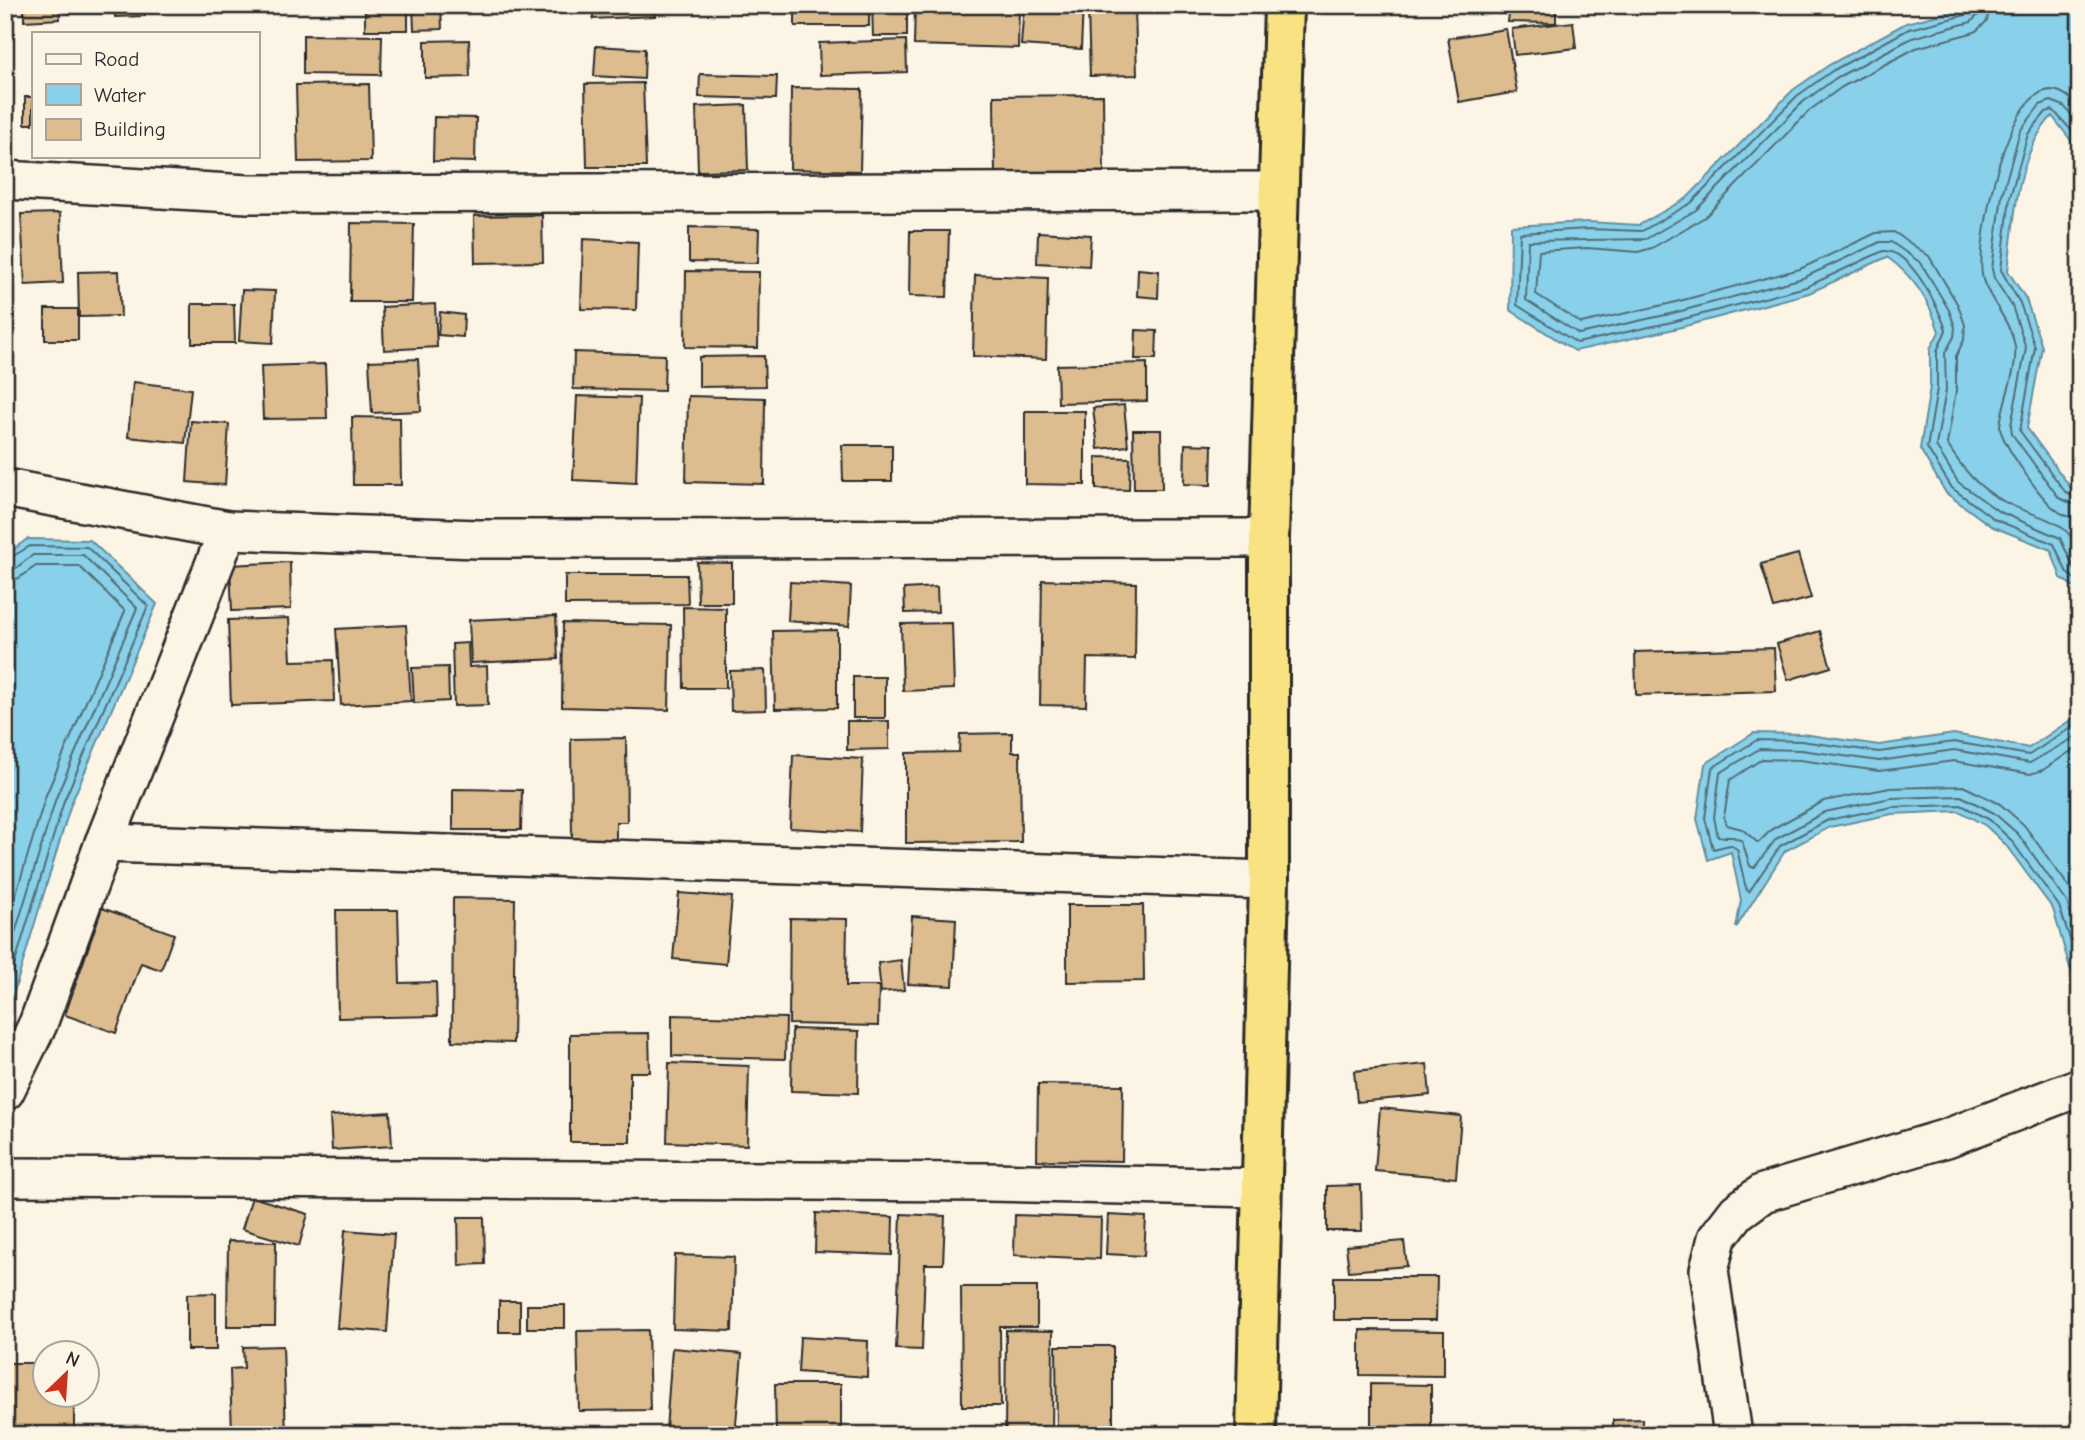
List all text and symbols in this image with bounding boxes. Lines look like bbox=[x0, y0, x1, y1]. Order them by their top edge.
legend bbox=[32, 32, 259, 158]
text: Road bbox=[94, 47, 139, 71]
text: Water bbox=[94, 83, 147, 107]
text: Building bbox=[94, 117, 166, 141]
north arrow bbox=[32, 1338, 102, 1408]
text: N bbox=[62, 1347, 83, 1372]

